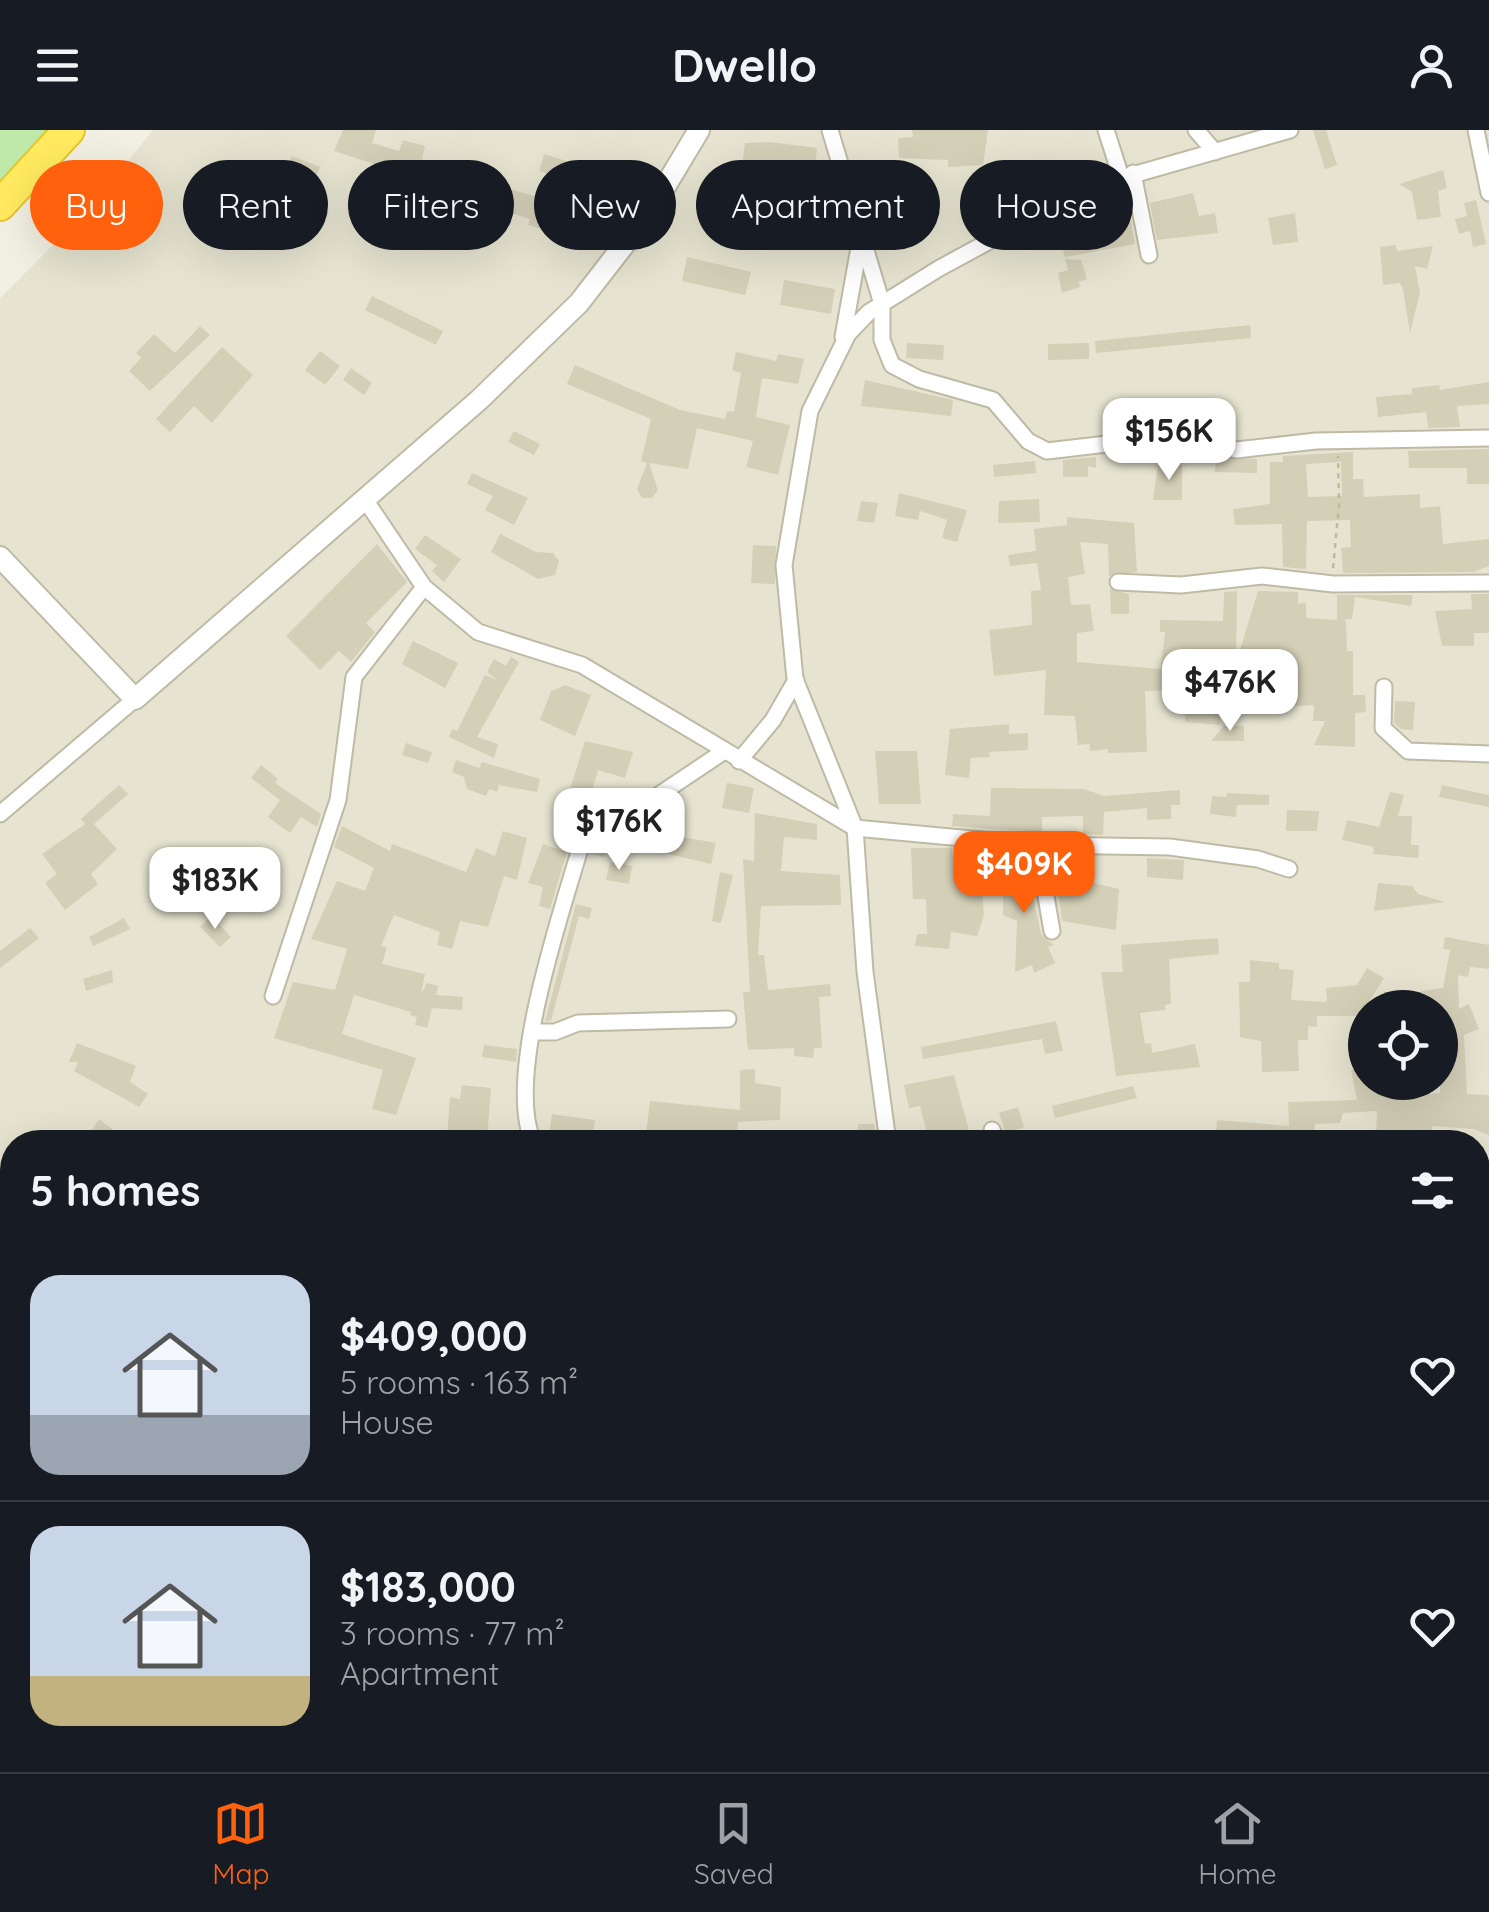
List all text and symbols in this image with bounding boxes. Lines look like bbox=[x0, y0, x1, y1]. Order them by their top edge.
text: Dwello bbox=[672, 37, 817, 93]
icon: menu bbox=[30, 38, 85, 93]
icon: person bbox=[1404, 38, 1459, 93]
chip: Buy bbox=[30, 160, 163, 250]
chip: Rent bbox=[183, 160, 328, 250]
chip: Filters bbox=[348, 160, 514, 250]
chip: New bbox=[534, 160, 676, 250]
chip: Apartment bbox=[696, 160, 940, 250]
chip: House bbox=[960, 160, 1133, 250]
pin: $156K bbox=[1099, 398, 1239, 483]
text: $156K bbox=[1125, 410, 1213, 450]
pin: $476K bbox=[1160, 649, 1300, 734]
text: $476K bbox=[1184, 661, 1276, 701]
pin: $176K bbox=[549, 788, 689, 873]
text: $176K bbox=[576, 800, 662, 840]
pin: $409K bbox=[954, 831, 1094, 916]
text: $409K bbox=[976, 843, 1072, 883]
pin: $183K bbox=[145, 847, 285, 932]
text: $183K bbox=[171, 859, 259, 899]
map controls bbox=[1348, 990, 1458, 1100]
button: locate bbox=[1348, 990, 1458, 1100]
icon: filters bbox=[1405, 1163, 1460, 1218]
text: 5 homes bbox=[30, 1164, 201, 1217]
text: $409,000 bbox=[340, 1309, 528, 1362]
icon: home bbox=[110, 1315, 230, 1435]
icon: heart bbox=[1405, 1348, 1460, 1403]
text: 5 rooms · 163 m² bbox=[340, 1362, 578, 1402]
text: House bbox=[340, 1402, 434, 1442]
text: $183,000 bbox=[340, 1560, 516, 1613]
icon: home bbox=[110, 1566, 230, 1686]
icon: heart bbox=[1405, 1599, 1460, 1654]
text: 3 rooms · 77 m² bbox=[340, 1613, 565, 1653]
text: Apartment bbox=[340, 1653, 499, 1693]
tab: Map bbox=[212, 1796, 269, 1891]
tab: Saved bbox=[694, 1796, 774, 1891]
tab: Home bbox=[1198, 1796, 1277, 1891]

